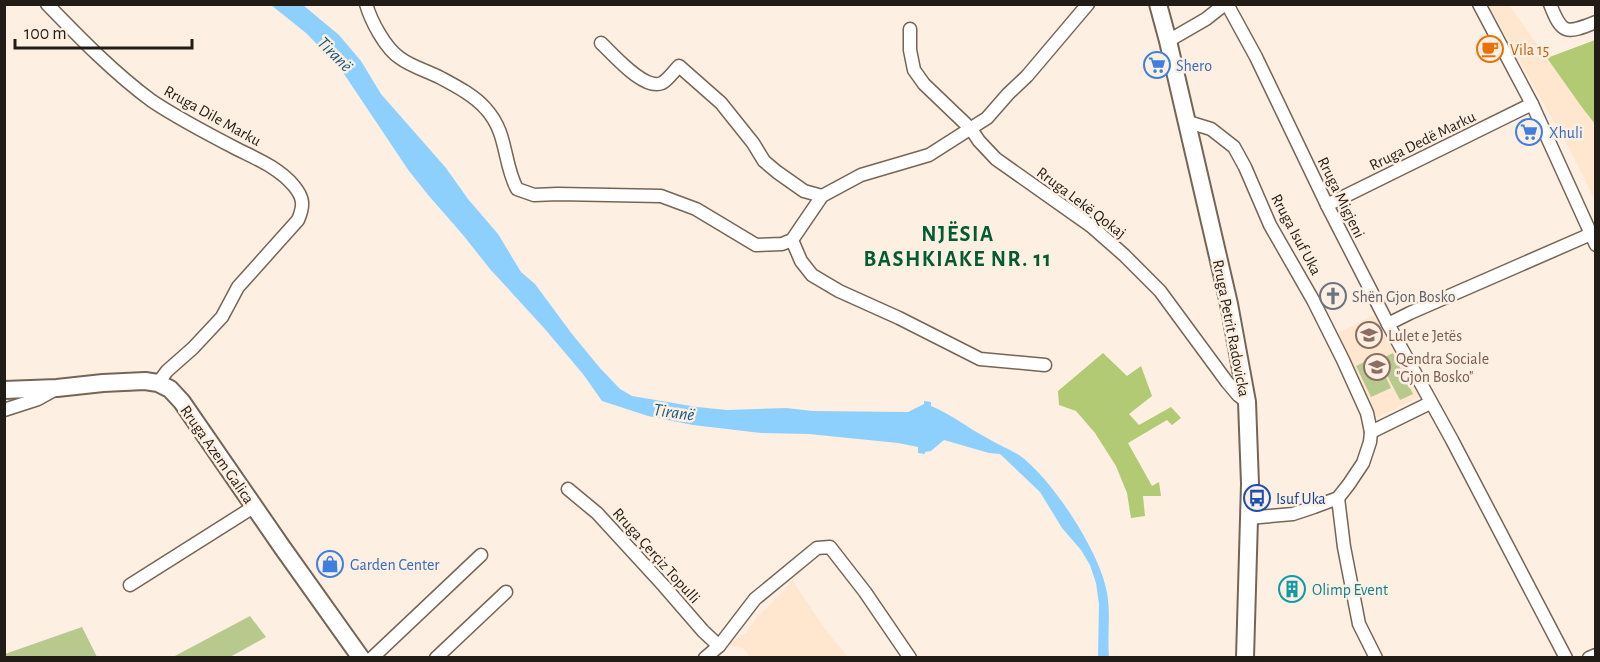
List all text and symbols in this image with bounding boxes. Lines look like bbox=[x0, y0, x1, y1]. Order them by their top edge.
scale bar bbox=[15, 12, 192, 50]
text: 100 m bbox=[24, 25, 67, 43]
water label: Tiranë bbox=[313, 34, 355, 76]
cafe icon: Vila 15 bbox=[1475, 34, 1505, 64]
place label: Vila 15 bbox=[1510, 42, 1549, 58]
supermarket icon: Shero bbox=[1142, 50, 1172, 80]
place label: Shero bbox=[1176, 58, 1212, 74]
street label: Rruga Dile Marku bbox=[161, 83, 264, 149]
street label: Rruga Dedë Marku bbox=[1367, 108, 1478, 173]
supermarket icon: Xhuli bbox=[1514, 117, 1544, 147]
place label: Xhuli bbox=[1549, 125, 1583, 141]
street label: Rruga Migjeni bbox=[1314, 154, 1368, 241]
street label: Rruga Lekë Qokaj bbox=[1033, 164, 1129, 242]
street label: Rruga Isuf Uka bbox=[1268, 191, 1324, 278]
district label: NJËSIA BASHKIAKE NR. 11 bbox=[864, 221, 1052, 270]
street label: Rruga Petrit Radovicka bbox=[1210, 258, 1252, 398]
church icon: Shën Gjon Bosko bbox=[1318, 281, 1348, 311]
place label: Shën Gjon Bosko bbox=[1352, 289, 1456, 306]
school or university icon: Lulet e Jetës bbox=[1354, 320, 1384, 350]
place label: Lulet e Jetës bbox=[1388, 328, 1462, 344]
place label: Qendra Sociale "Gjon Bosko" bbox=[1396, 351, 1489, 386]
school or university icon: Qendra Sociale "Gjon Bosko" bbox=[1362, 352, 1392, 382]
water label: Tiranë bbox=[652, 401, 696, 425]
street label: Rruga Azem Galica bbox=[177, 402, 257, 507]
bus stop icon: Isuf Uka bbox=[1242, 483, 1272, 513]
place label: Isuf Uka bbox=[1276, 491, 1326, 507]
street label: Rruga Çerçiz Topulli bbox=[609, 505, 703, 606]
shop icon: Garden Center bbox=[315, 549, 345, 579]
place label: Garden Center bbox=[350, 557, 440, 573]
building icon: Olimp Event bbox=[1277, 574, 1307, 604]
place label: Olimp Event bbox=[1312, 582, 1388, 598]

